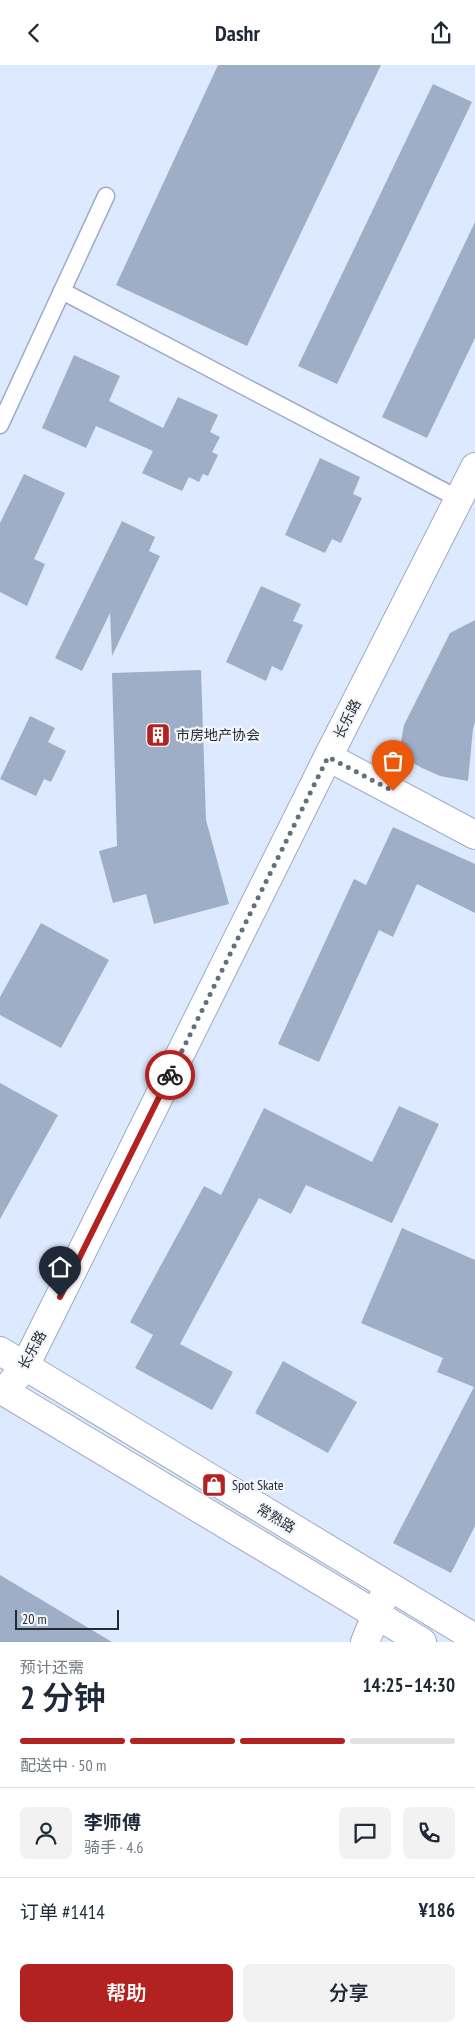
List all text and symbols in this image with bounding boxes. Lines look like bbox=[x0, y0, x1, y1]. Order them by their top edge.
icon: back bbox=[20, 19, 48, 47]
text: Dashr bbox=[215, 19, 260, 47]
icon: share bbox=[427, 19, 455, 47]
street label: 长乐路 bbox=[329, 696, 365, 742]
building icon: 市房地产协会 bbox=[145, 722, 171, 748]
place label: 市房地产协会 bbox=[176, 726, 260, 744]
pin bbox=[372, 740, 414, 791]
icon: bag bbox=[379, 747, 407, 775]
courier bbox=[145, 1050, 195, 1100]
icon: bike bbox=[156, 1061, 184, 1089]
pin bbox=[39, 1246, 81, 1297]
icon: home bbox=[46, 1253, 74, 1281]
street label: 长乐路 bbox=[14, 1327, 50, 1373]
shop icon: Spot Skate bbox=[201, 1472, 227, 1498]
place label: Spot Skate bbox=[232, 1476, 284, 1494]
street label: 常熟路 bbox=[253, 1499, 299, 1537]
scale bar bbox=[15, 1607, 119, 1630]
text: 20 m bbox=[22, 1610, 47, 1628]
text: 预计还需 bbox=[20, 1657, 84, 1677]
text: 14:25–14:30 bbox=[362, 1673, 455, 1697]
text: 2 分钟 bbox=[20, 1676, 106, 1718]
text: 配送中 · 50 m bbox=[20, 1755, 106, 1775]
button: person bbox=[20, 1807, 72, 1859]
button: chat bbox=[339, 1807, 391, 1859]
button: phone bbox=[403, 1807, 455, 1859]
text: 李师傅 bbox=[84, 1810, 141, 1834]
text: 骑手 · 4.6 bbox=[84, 1837, 143, 1857]
text: ¥186 bbox=[419, 1898, 455, 1922]
text: 订单 #1414 bbox=[20, 1900, 105, 1924]
button: 帮助 bbox=[20, 1964, 233, 2022]
button: 分享 bbox=[243, 1964, 455, 2022]

